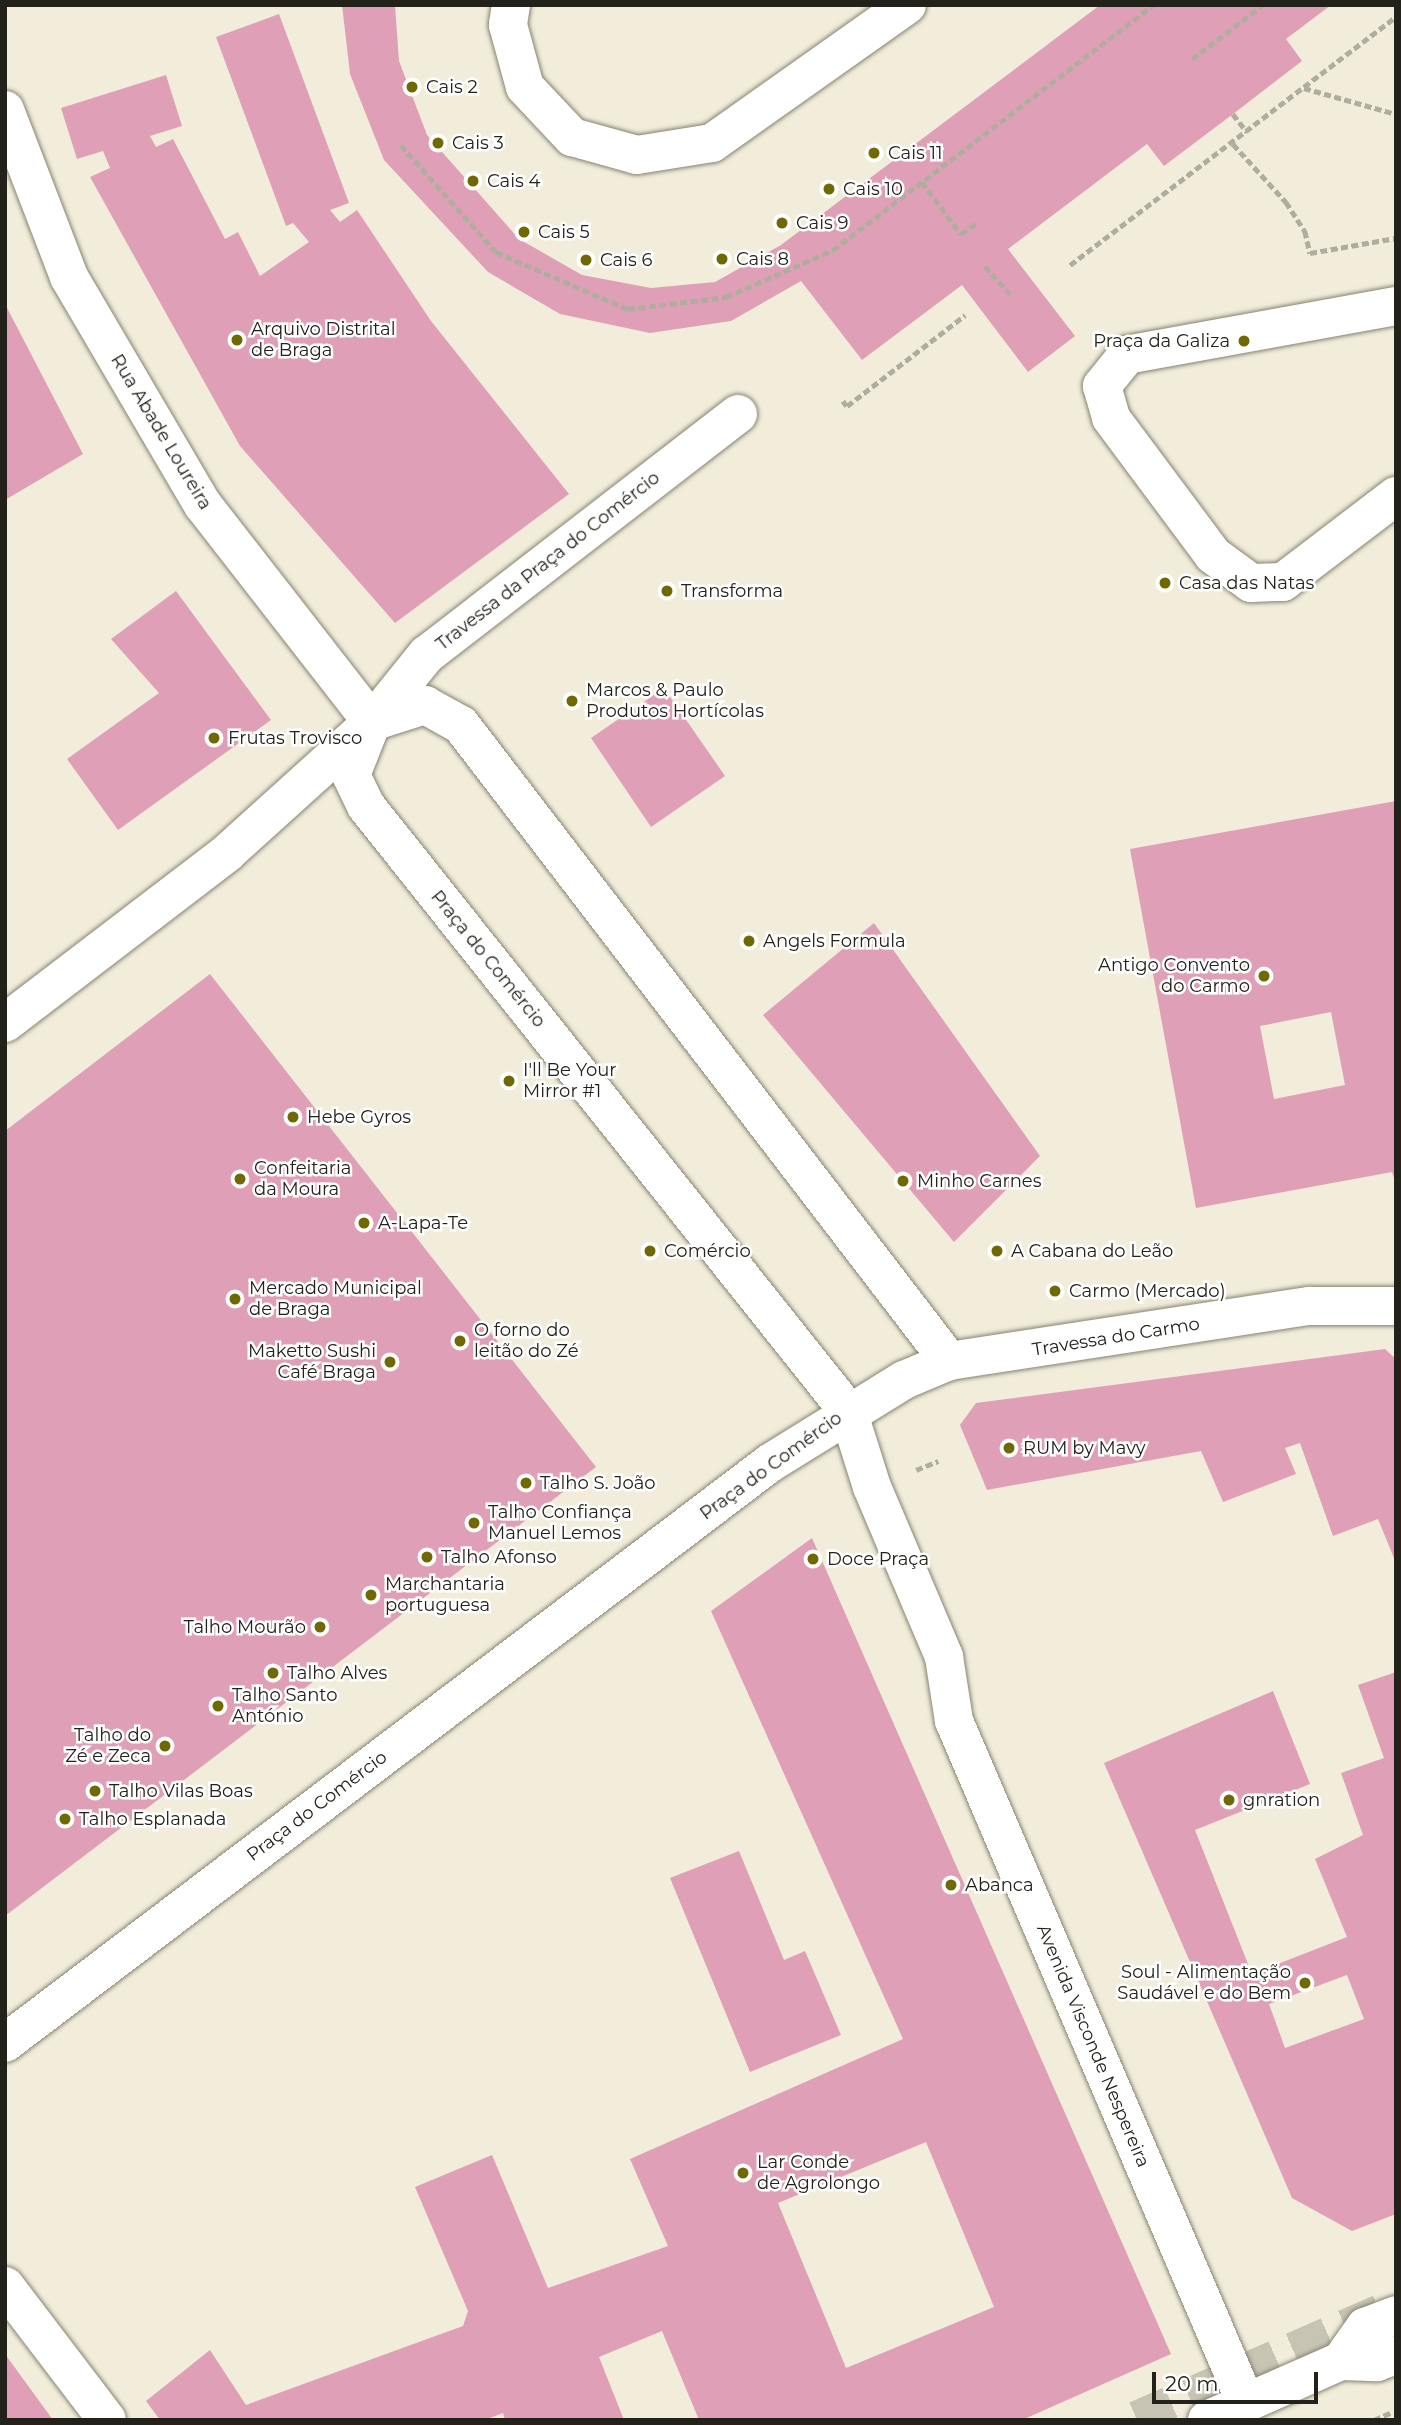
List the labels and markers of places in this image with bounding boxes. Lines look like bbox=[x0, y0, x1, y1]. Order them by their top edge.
place label: Cais 2 bbox=[426, 76, 478, 98]
marker: Cais 2 bbox=[404, 79, 420, 95]
place label: Cais 3 bbox=[452, 132, 504, 154]
marker: Cais 3 bbox=[430, 135, 446, 151]
place label: Cais 11 bbox=[888, 142, 943, 164]
marker: Cais 11 bbox=[866, 145, 882, 161]
place label: Cais 4 bbox=[487, 170, 540, 192]
marker: Cais 4 bbox=[465, 173, 481, 189]
place label: Cais 10 bbox=[843, 178, 903, 200]
marker: Cais 10 bbox=[821, 181, 837, 197]
place label: Cais 9 bbox=[796, 212, 849, 234]
marker: Cais 9 bbox=[774, 215, 790, 231]
place label: Cais 5 bbox=[538, 221, 590, 243]
marker: Cais 5 bbox=[516, 224, 532, 240]
place label: Cais 8 bbox=[736, 248, 789, 270]
place label: Cais 6 bbox=[600, 249, 653, 271]
marker: Cais 8 bbox=[714, 251, 730, 267]
marker: Cais 6 bbox=[578, 252, 594, 268]
place label: Arquivo Distrital de Braga bbox=[251, 319, 396, 362]
place label: Praça da Galiza bbox=[1093, 330, 1230, 352]
marker: Arquivo Distrital de Braga bbox=[229, 332, 245, 348]
marker: Praça da Galiza bbox=[1236, 333, 1252, 349]
place label: Casa das Natas bbox=[1179, 572, 1314, 594]
marker: Casa das Natas bbox=[1157, 575, 1173, 591]
place label: Transforma bbox=[681, 580, 783, 602]
marker: Transforma bbox=[659, 583, 675, 599]
place label: Marcos & Paulo Produtos Hortícolas bbox=[586, 680, 764, 722]
marker: Marcos & Paulo Produtos Hortícolas bbox=[564, 693, 580, 709]
place label: Frutas Trovisco bbox=[228, 727, 362, 749]
marker: Frutas Trovisco bbox=[206, 730, 222, 746]
place label: Angels Formula bbox=[763, 930, 906, 952]
marker: Angels Formula bbox=[741, 933, 757, 949]
place label: Antigo Convento do Carmo bbox=[1098, 955, 1250, 998]
marker: Antigo Convento do Carmo bbox=[1256, 968, 1272, 984]
place label: I'll Be Your Mirror #1 bbox=[523, 1060, 617, 1102]
marker: I'll Be Your Mirror #1 bbox=[501, 1073, 517, 1089]
place label: Hebe Gyros bbox=[307, 1106, 411, 1128]
marker: Hebe Gyros bbox=[285, 1109, 301, 1125]
place label: Confeitaria da Moura bbox=[254, 1158, 351, 1200]
place label: Minho Carnes bbox=[917, 1170, 1042, 1192]
marker: Confeitaria da Moura bbox=[232, 1171, 248, 1187]
marker: Minho Carnes bbox=[895, 1173, 911, 1189]
place label: A-Lapa-Te bbox=[378, 1212, 468, 1234]
marker: A-Lapa-Te bbox=[356, 1215, 372, 1231]
place label: Comércio bbox=[664, 1240, 751, 1262]
place label: A Cabana do Leão bbox=[1011, 1240, 1173, 1262]
marker: Comércio bbox=[642, 1243, 658, 1259]
marker: A Cabana do Leão bbox=[989, 1243, 1005, 1259]
place label: Mercado Municipal de Braga bbox=[249, 1278, 422, 1320]
place label: Carmo (Mercado) bbox=[1069, 1280, 1226, 1302]
marker: Carmo (Mercado) bbox=[1047, 1283, 1063, 1299]
marker: Mercado Municipal de Braga bbox=[227, 1291, 243, 1307]
place label: O forno do leitão do Zé bbox=[474, 1320, 578, 1362]
marker: O forno do leitão do Zé bbox=[452, 1333, 468, 1349]
place label: Maketto Sushi Café Braga bbox=[248, 1341, 376, 1384]
marker: Maketto Sushi Café Braga bbox=[382, 1354, 398, 1370]
place label: RUM by Mavy bbox=[1023, 1437, 1146, 1459]
marker: RUM by Mavy bbox=[1001, 1440, 1017, 1456]
place label: Talho S. João bbox=[540, 1472, 656, 1494]
marker: Talho S. João bbox=[518, 1475, 534, 1491]
place label: Talho Confiança Manuel Lemos bbox=[488, 1502, 632, 1544]
marker: Talho Confiança Manuel Lemos bbox=[466, 1515, 482, 1531]
place label: Talho Afonso bbox=[441, 1546, 557, 1568]
place label: Doce Praça bbox=[827, 1548, 929, 1570]
marker: Talho Afonso bbox=[419, 1549, 435, 1565]
marker: Doce Praça bbox=[805, 1551, 821, 1567]
place label: Marchantaria portuguesa bbox=[385, 1574, 505, 1616]
marker: Marchantaria portuguesa bbox=[363, 1587, 379, 1603]
place label: Talho Mourão bbox=[184, 1616, 306, 1638]
marker: Talho Mourão bbox=[312, 1619, 328, 1635]
place label: Talho Alves bbox=[287, 1662, 387, 1684]
marker: Talho Alves bbox=[265, 1665, 281, 1681]
place label: Talho Santo António bbox=[232, 1685, 338, 1728]
marker: Talho Santo António bbox=[210, 1698, 226, 1714]
place label: Talho do Zé e Zeca bbox=[65, 1725, 151, 1768]
marker: Talho do Zé e Zeca bbox=[157, 1738, 173, 1754]
place label: Talho Vilas Boas bbox=[109, 1780, 253, 1802]
marker: Talho Vilas Boas bbox=[87, 1783, 103, 1799]
place label: gnration bbox=[1243, 1789, 1320, 1811]
marker: gnration bbox=[1221, 1792, 1237, 1808]
place label: Talho Esplanada bbox=[79, 1808, 226, 1830]
marker: Talho Esplanada bbox=[57, 1811, 73, 1827]
place label: Abanca bbox=[965, 1874, 1034, 1896]
marker: Abanca bbox=[943, 1877, 959, 1893]
place label: Soul - Alimentação Saudável e do Bem bbox=[1117, 1962, 1291, 2004]
marker: Soul - Alimentação Saudável e do Bem bbox=[1297, 1975, 1313, 1991]
place label: Lar Conde de Agrolongo bbox=[757, 2152, 880, 2194]
marker: Lar Conde de Agrolongo bbox=[735, 2165, 751, 2181]

